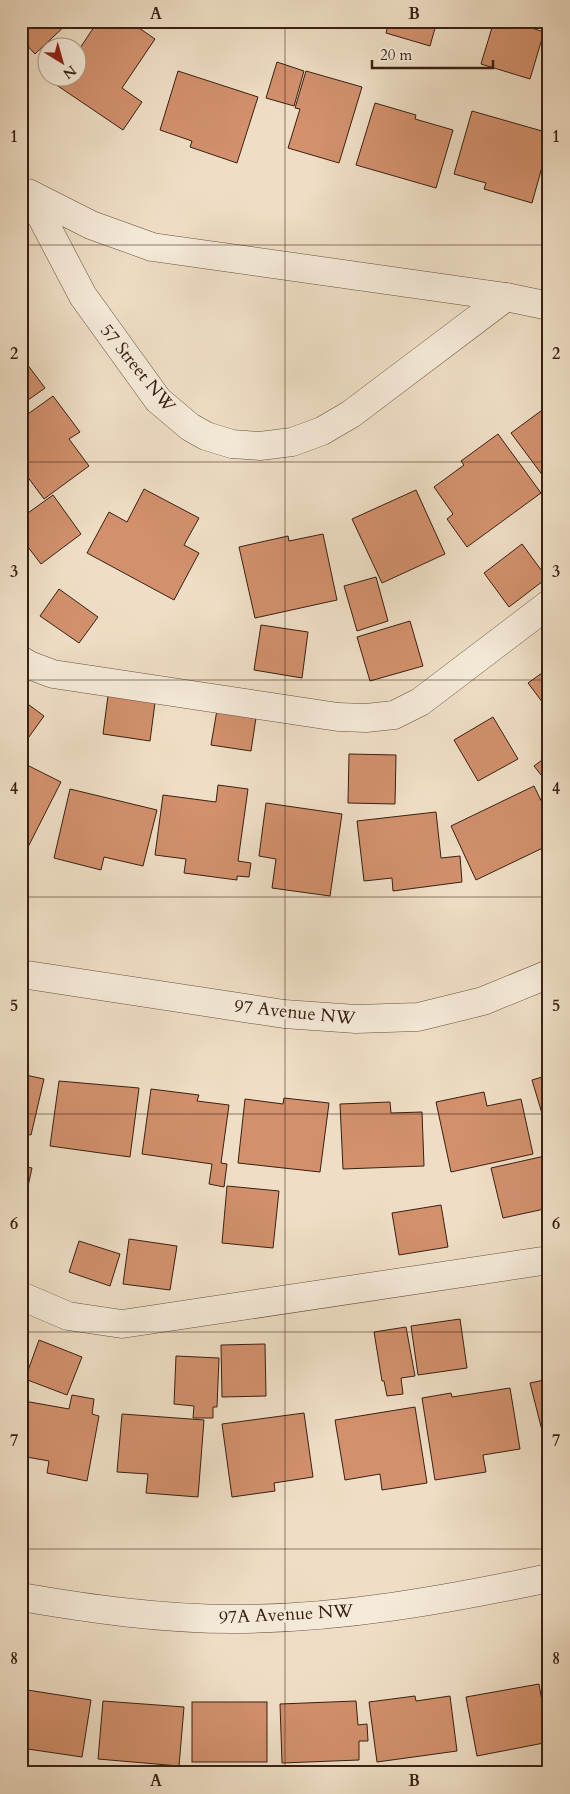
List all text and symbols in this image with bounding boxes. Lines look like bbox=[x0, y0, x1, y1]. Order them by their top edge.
text: A bbox=[150, 3, 162, 25]
text: B bbox=[408, 3, 420, 25]
north arrow bbox=[38, 38, 88, 88]
scale bar bbox=[372, 38, 494, 70]
text: 20 m bbox=[380, 45, 412, 65]
text: N bbox=[59, 61, 80, 83]
text: 1 bbox=[10, 126, 18, 148]
text: 1 bbox=[552, 126, 560, 148]
street label: 57 Street NW bbox=[94, 319, 181, 418]
text: 2 bbox=[10, 343, 18, 365]
text: 2 bbox=[552, 343, 560, 365]
text: 3 bbox=[10, 561, 18, 583]
text: 3 bbox=[552, 561, 560, 583]
text: 4 bbox=[10, 778, 18, 800]
text: 4 bbox=[552, 778, 560, 800]
street label: 97 Avenue NW bbox=[233, 994, 357, 1031]
text: 5 bbox=[10, 995, 18, 1017]
text: 5 bbox=[552, 995, 560, 1017]
text: 6 bbox=[10, 1213, 18, 1235]
text: 6 bbox=[552, 1213, 560, 1235]
text: 7 bbox=[10, 1430, 18, 1452]
text: 7 bbox=[552, 1430, 560, 1452]
street label: 97A Avenue NW bbox=[218, 1598, 354, 1631]
text: 8 bbox=[10, 1648, 18, 1670]
text: 8 bbox=[552, 1648, 560, 1670]
text: A bbox=[150, 1770, 162, 1792]
text: B bbox=[408, 1770, 420, 1792]

